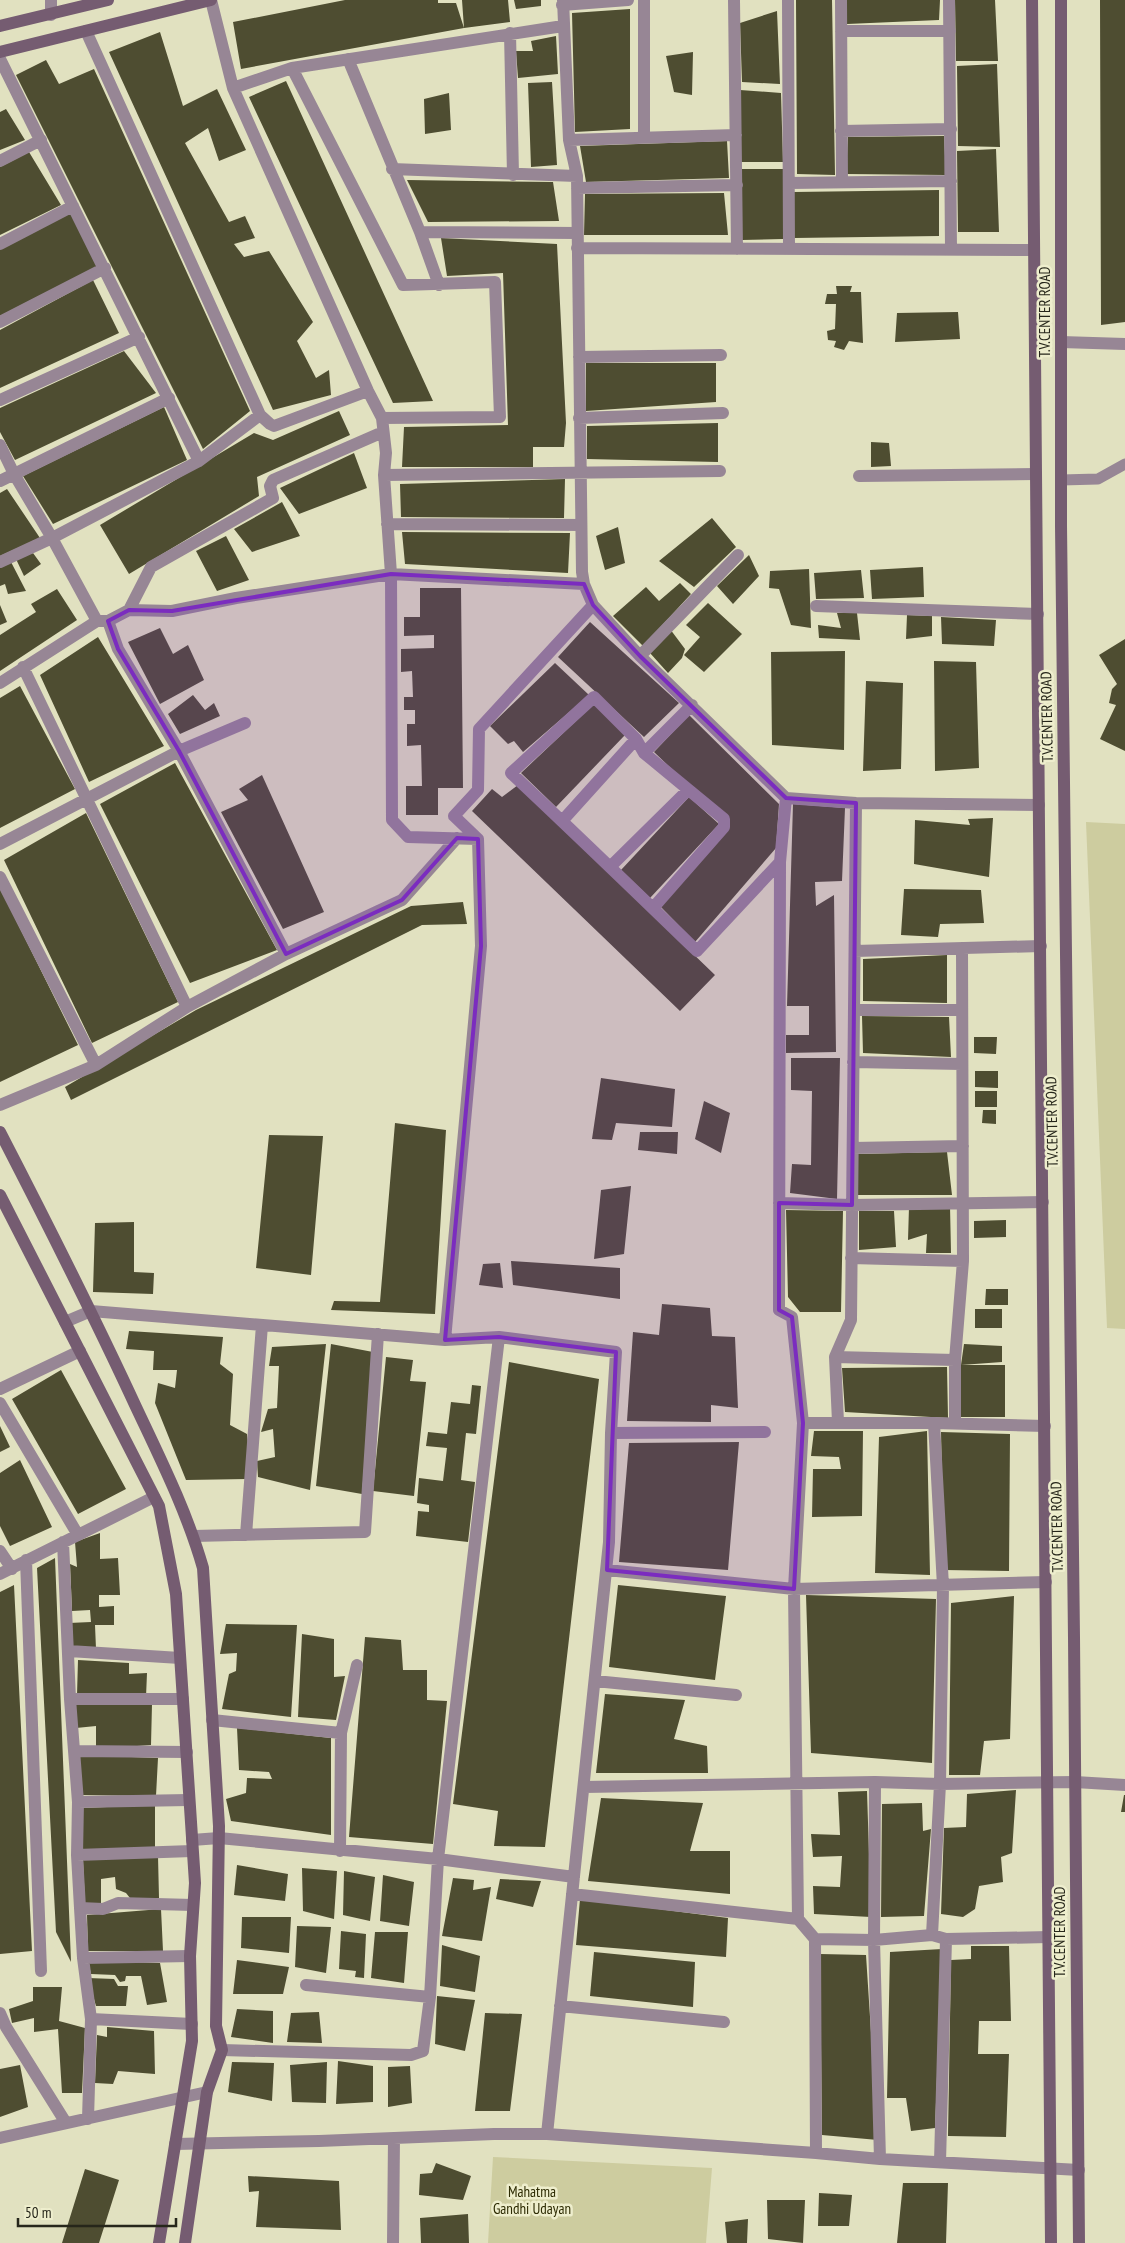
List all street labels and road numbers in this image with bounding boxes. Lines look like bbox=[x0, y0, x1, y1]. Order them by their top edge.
street label: T.V.CENTER ROAD bbox=[1035, 266, 1054, 357]
street label: T.V.CENTER ROAD bbox=[1036, 671, 1057, 763]
street label: T.V.CENTER ROAD bbox=[1041, 1076, 1062, 1168]
street label: T.V.CENTER ROAD bbox=[1046, 1481, 1067, 1573]
street label: T.V.CENTER ROAD bbox=[1050, 1886, 1069, 1977]

